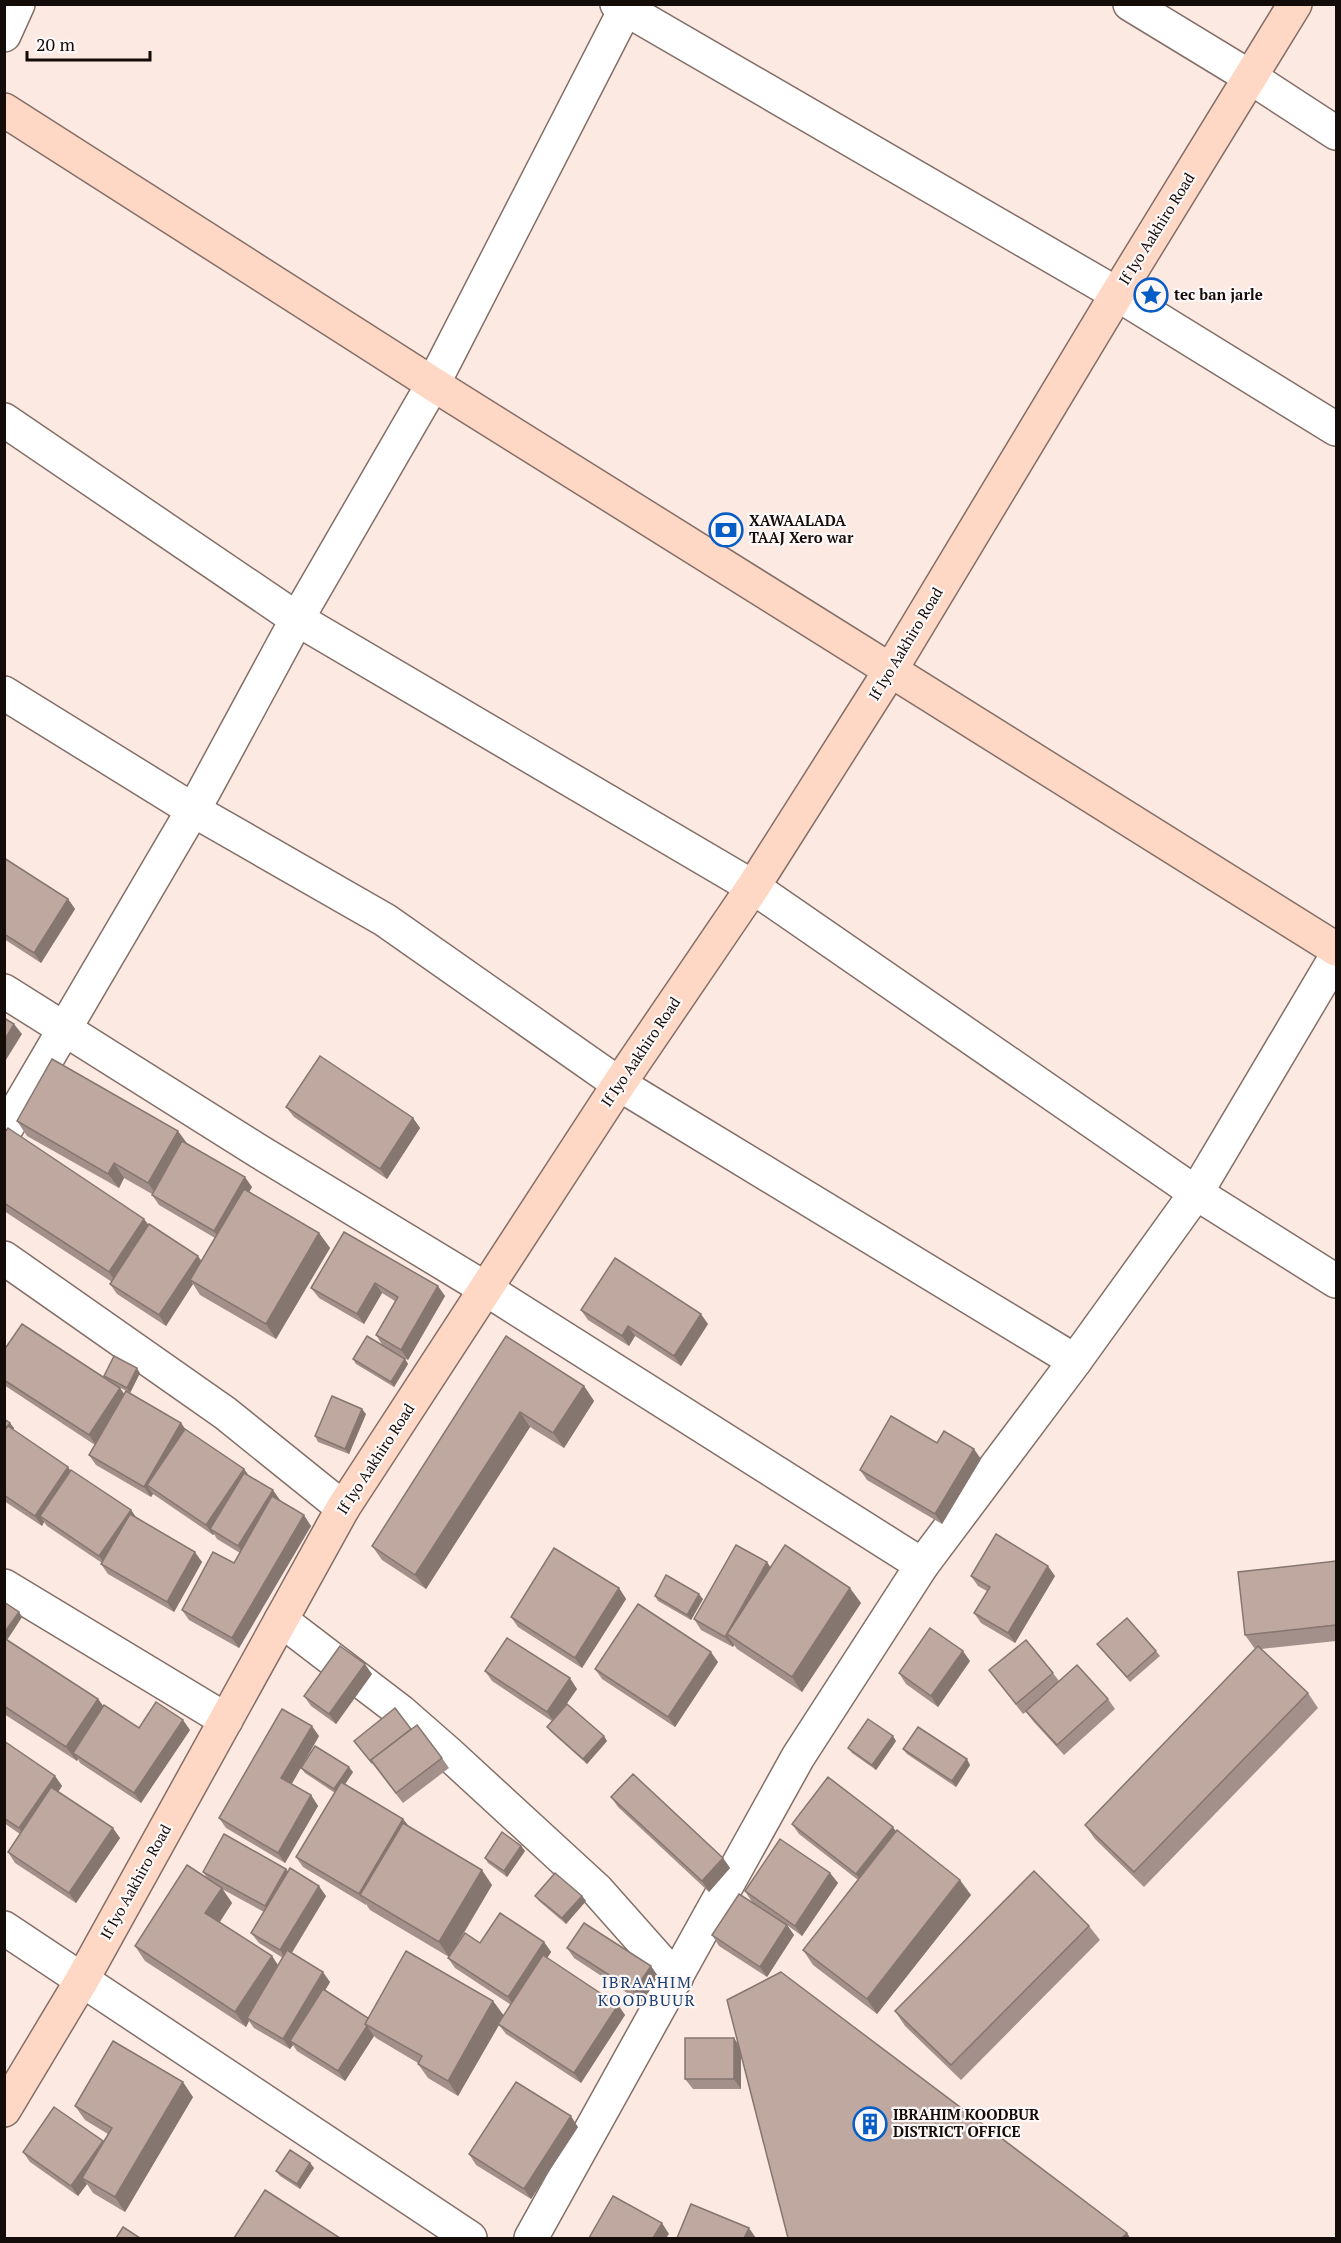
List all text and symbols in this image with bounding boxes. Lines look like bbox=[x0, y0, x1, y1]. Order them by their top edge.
scale bar bbox=[27, 24, 150, 62]
text: 20 m bbox=[36, 32, 76, 56]
street label: If Iyo Aakhiro Road bbox=[1114, 169, 1199, 288]
place icon: tec ban jarle bbox=[1133, 277, 1169, 313]
place label: tec ban jarle bbox=[1174, 284, 1263, 304]
place label: XAWAALADA TAAJ Xero war bbox=[749, 510, 854, 547]
bank icon: XAWAALADA TAAJ Xero war bbox=[708, 512, 744, 548]
street label: If Iyo Aakhiro Road bbox=[864, 583, 947, 704]
street label: If Iyo Aakhiro Road bbox=[596, 993, 684, 1110]
street label: If Iyo Aakhiro Road bbox=[332, 1399, 418, 1518]
street label: If Iyo Aakhiro Road bbox=[95, 1821, 175, 1942]
district label: IBRAAHIM KOODBUUR bbox=[598, 1971, 696, 2011]
place label: IBRAHIM KOODBUR DISTRICT OFFICE bbox=[893, 2104, 1040, 2141]
building icon: IBRAHIM KOODBUR DISTRICT OFFICE bbox=[852, 2106, 888, 2142]

